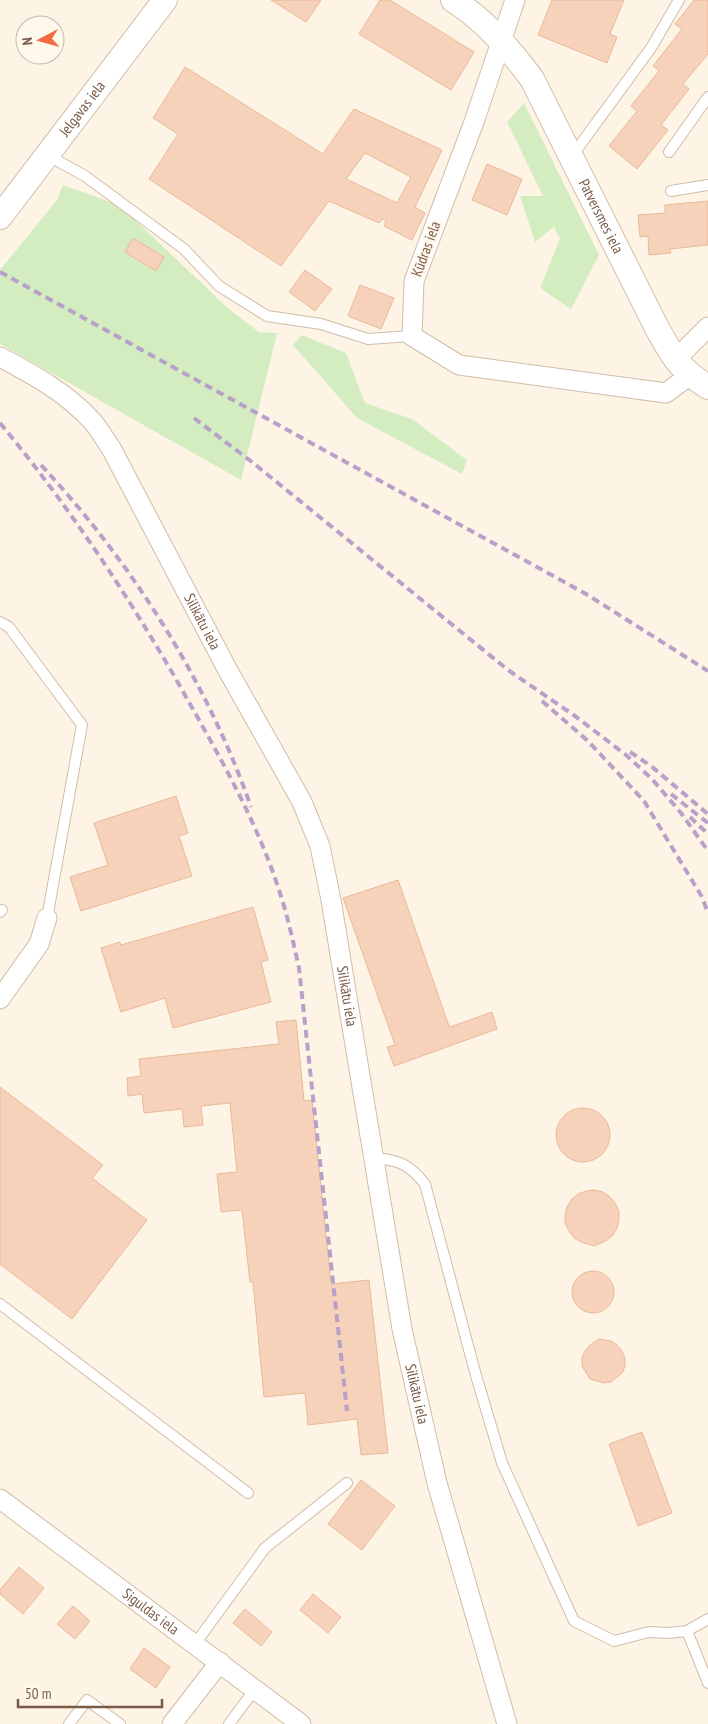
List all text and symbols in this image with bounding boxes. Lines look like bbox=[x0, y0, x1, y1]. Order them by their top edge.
north arrow bbox=[15, 15, 65, 65]
text: N bbox=[18, 37, 36, 46]
street label: Jelgavas iela bbox=[54, 77, 109, 141]
street label: Patversmes iela bbox=[575, 176, 628, 256]
street label: Kūdras iela bbox=[407, 218, 444, 279]
street label: Silikātu iela bbox=[180, 590, 225, 653]
street label: Silikātu iela bbox=[333, 964, 362, 1028]
street label: Silikātu iela bbox=[401, 1362, 433, 1426]
street label: Siguldas iela bbox=[119, 1584, 183, 1639]
scale bar bbox=[18, 1676, 161, 1708]
text: 50 m bbox=[25, 1684, 51, 1703]

